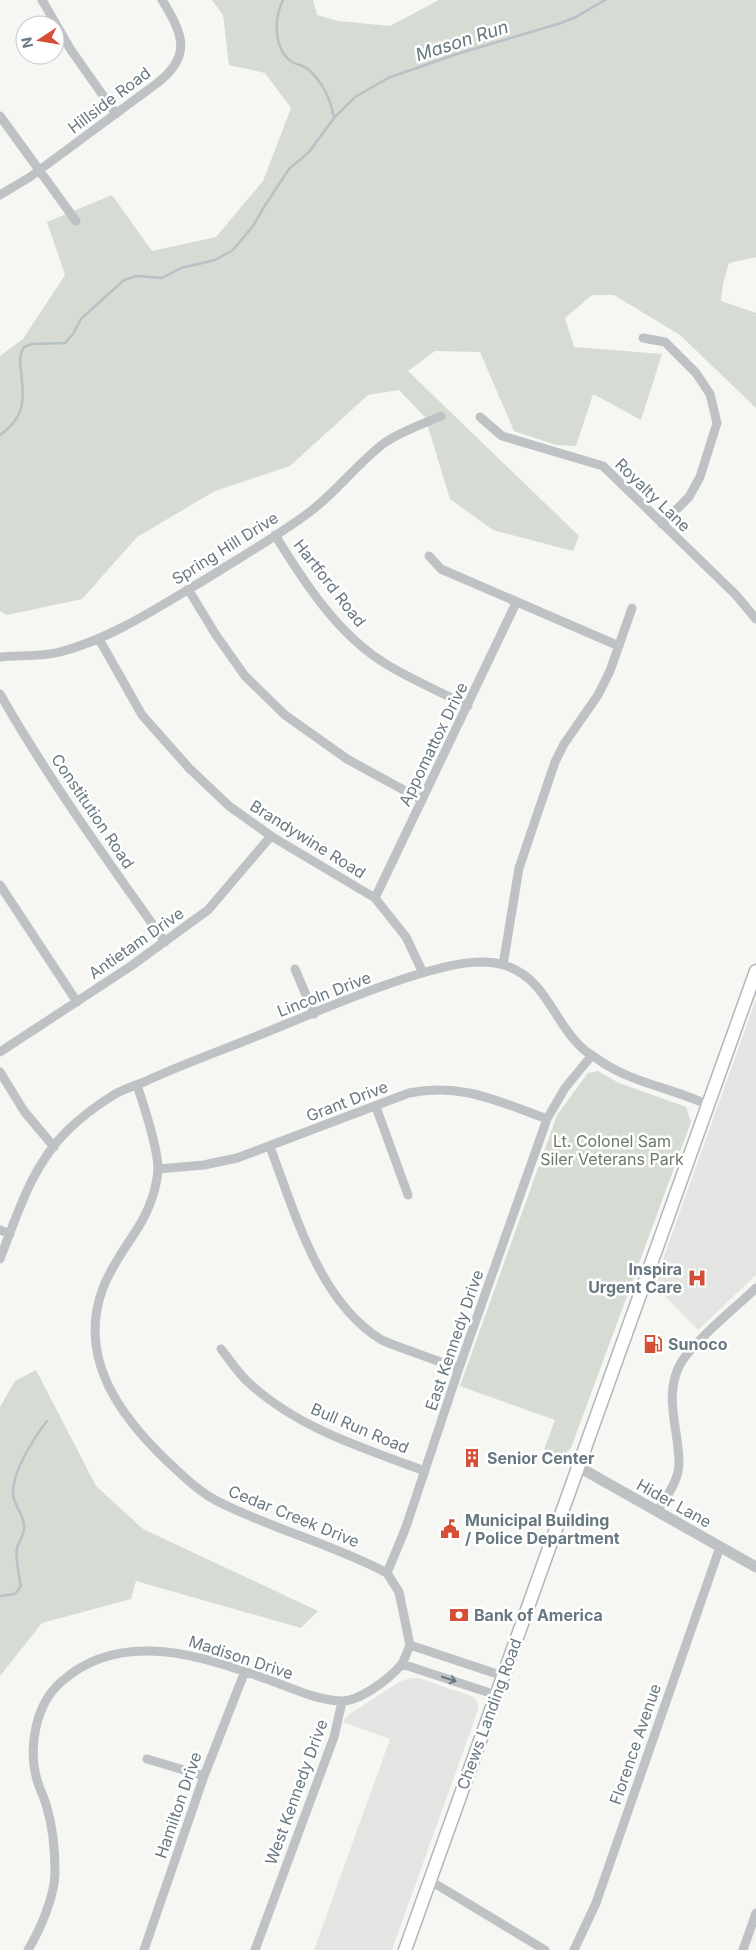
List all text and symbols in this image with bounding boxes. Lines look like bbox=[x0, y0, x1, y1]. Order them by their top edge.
north arrow bbox=[15, 15, 65, 65]
water label: Mason Run bbox=[413, 16, 511, 65]
text: N bbox=[17, 36, 36, 50]
street label: Hillside Road bbox=[64, 63, 154, 137]
street label: Royalty Lane bbox=[611, 454, 695, 536]
street label: Spring Hill Drive bbox=[168, 507, 282, 589]
street label: Hartford Road bbox=[290, 535, 370, 631]
street label: Appomattox Drive bbox=[394, 679, 472, 809]
street label: Constitution Road bbox=[47, 750, 139, 872]
street label: Brandywine Road bbox=[246, 795, 370, 883]
street label: Antietam Drive bbox=[85, 903, 187, 983]
street label: Lincoln Drive bbox=[274, 967, 374, 1021]
street label: Grant Drive bbox=[303, 1076, 391, 1126]
park label: Lt. Colonel Sam Siler Veterans Park bbox=[540, 1131, 684, 1169]
place label: Inspira Urgent Care bbox=[588, 1259, 682, 1297]
street label: East Kennedy Drive bbox=[421, 1267, 487, 1413]
hospital icon: Inspira Urgent Care bbox=[686, 1267, 708, 1289]
fuel station icon: Sunoco bbox=[642, 1333, 664, 1355]
place label: Sunoco bbox=[668, 1334, 728, 1354]
street label: Bull Run Road bbox=[308, 1398, 412, 1458]
building icon: Senior Center bbox=[461, 1447, 483, 1469]
place label: Senior Center bbox=[487, 1448, 595, 1468]
street label: Hider Lane bbox=[633, 1474, 715, 1532]
street label: Cedar Creek Drive bbox=[226, 1481, 362, 1551]
place label: Municipal Building / Police Department bbox=[465, 1510, 620, 1548]
public building icon: Municipal Building / Police Department bbox=[439, 1518, 461, 1540]
bank icon: Bank of America bbox=[448, 1604, 470, 1626]
place label: Bank of America bbox=[474, 1605, 603, 1625]
street label: Madison Drive bbox=[186, 1631, 296, 1683]
street label: Chews Landing Road bbox=[452, 1636, 526, 1792]
one-way arrow bbox=[440, 1675, 456, 1685]
street label: Florence Avenue bbox=[605, 1681, 665, 1807]
street label: West Kennedy Drive bbox=[260, 1717, 332, 1867]
street label: Hamilton Drive bbox=[150, 1749, 206, 1861]

